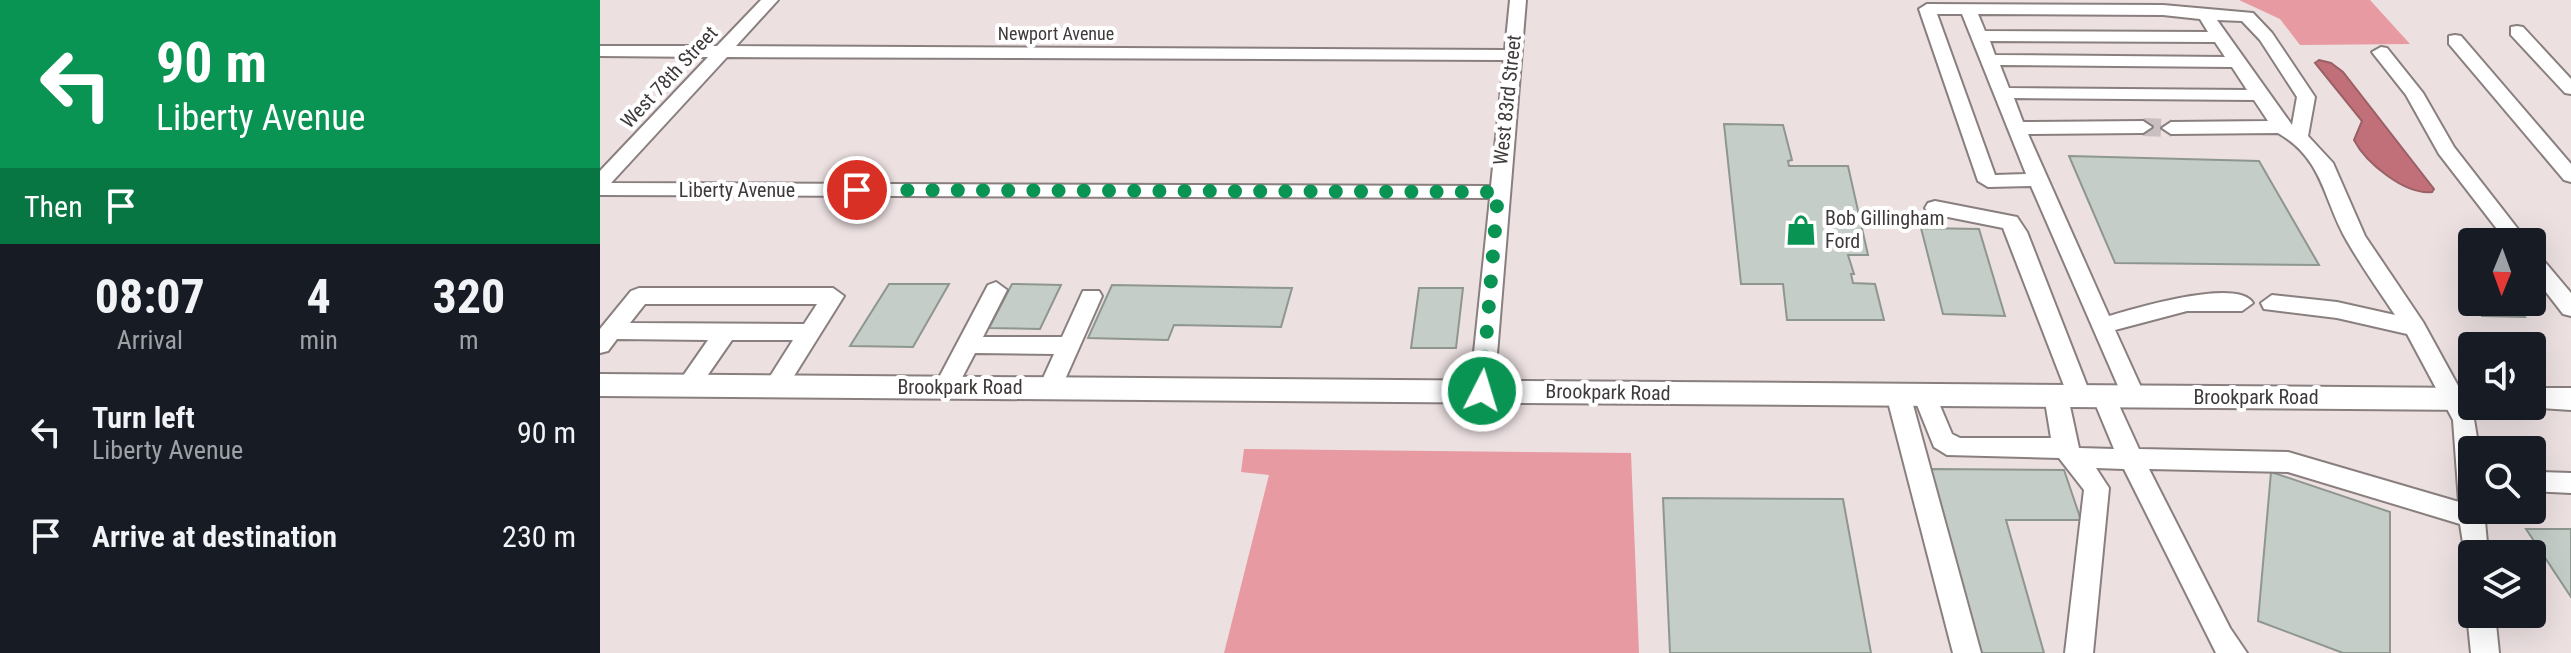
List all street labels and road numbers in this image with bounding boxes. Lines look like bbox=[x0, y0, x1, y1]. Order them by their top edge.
street label: West 78th Street bbox=[616, 21, 722, 133]
street label: Newport Avenue bbox=[998, 23, 1114, 44]
street label: West 83rd Street bbox=[1488, 34, 1526, 166]
street label: Liberty Avenue bbox=[679, 178, 795, 202]
street label: Brookpark Road bbox=[897, 375, 1023, 399]
street label: Brookpark Road bbox=[1545, 379, 1671, 405]
street label: Brookpark Road bbox=[2193, 385, 2319, 409]

